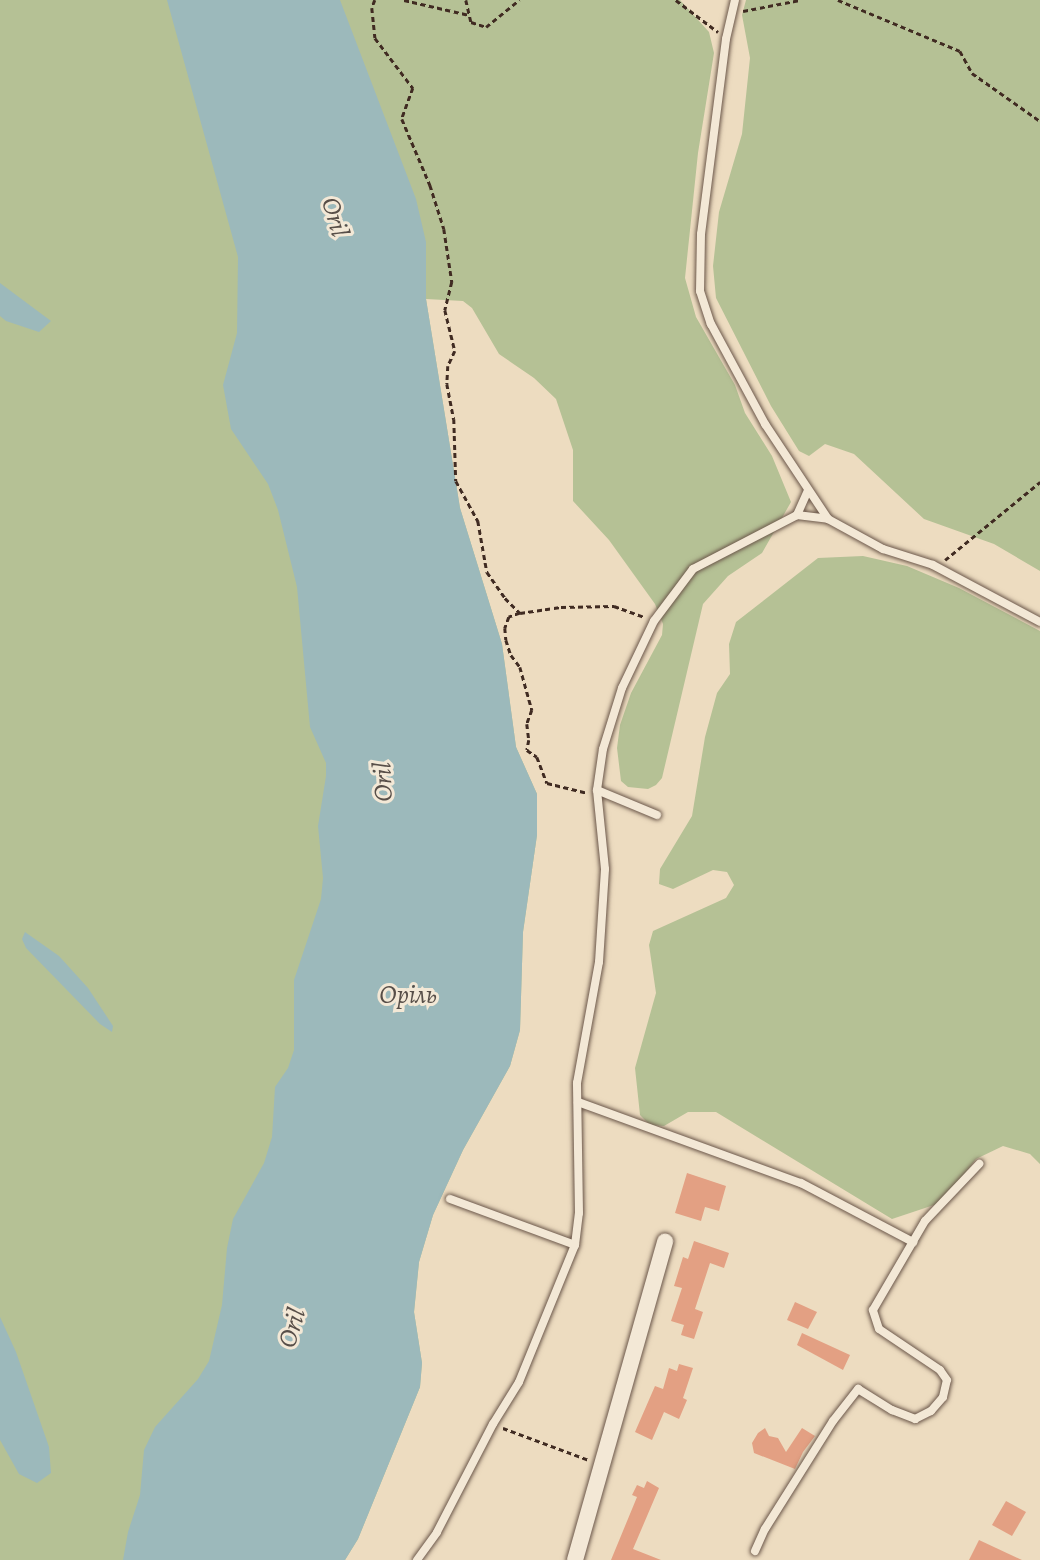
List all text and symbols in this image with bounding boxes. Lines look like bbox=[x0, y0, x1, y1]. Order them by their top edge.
water label: Oril bbox=[315, 194, 355, 240]
water label: Oril bbox=[367, 762, 399, 802]
water label: Орiль bbox=[379, 979, 437, 1011]
water label: Oril bbox=[271, 1304, 313, 1352]

